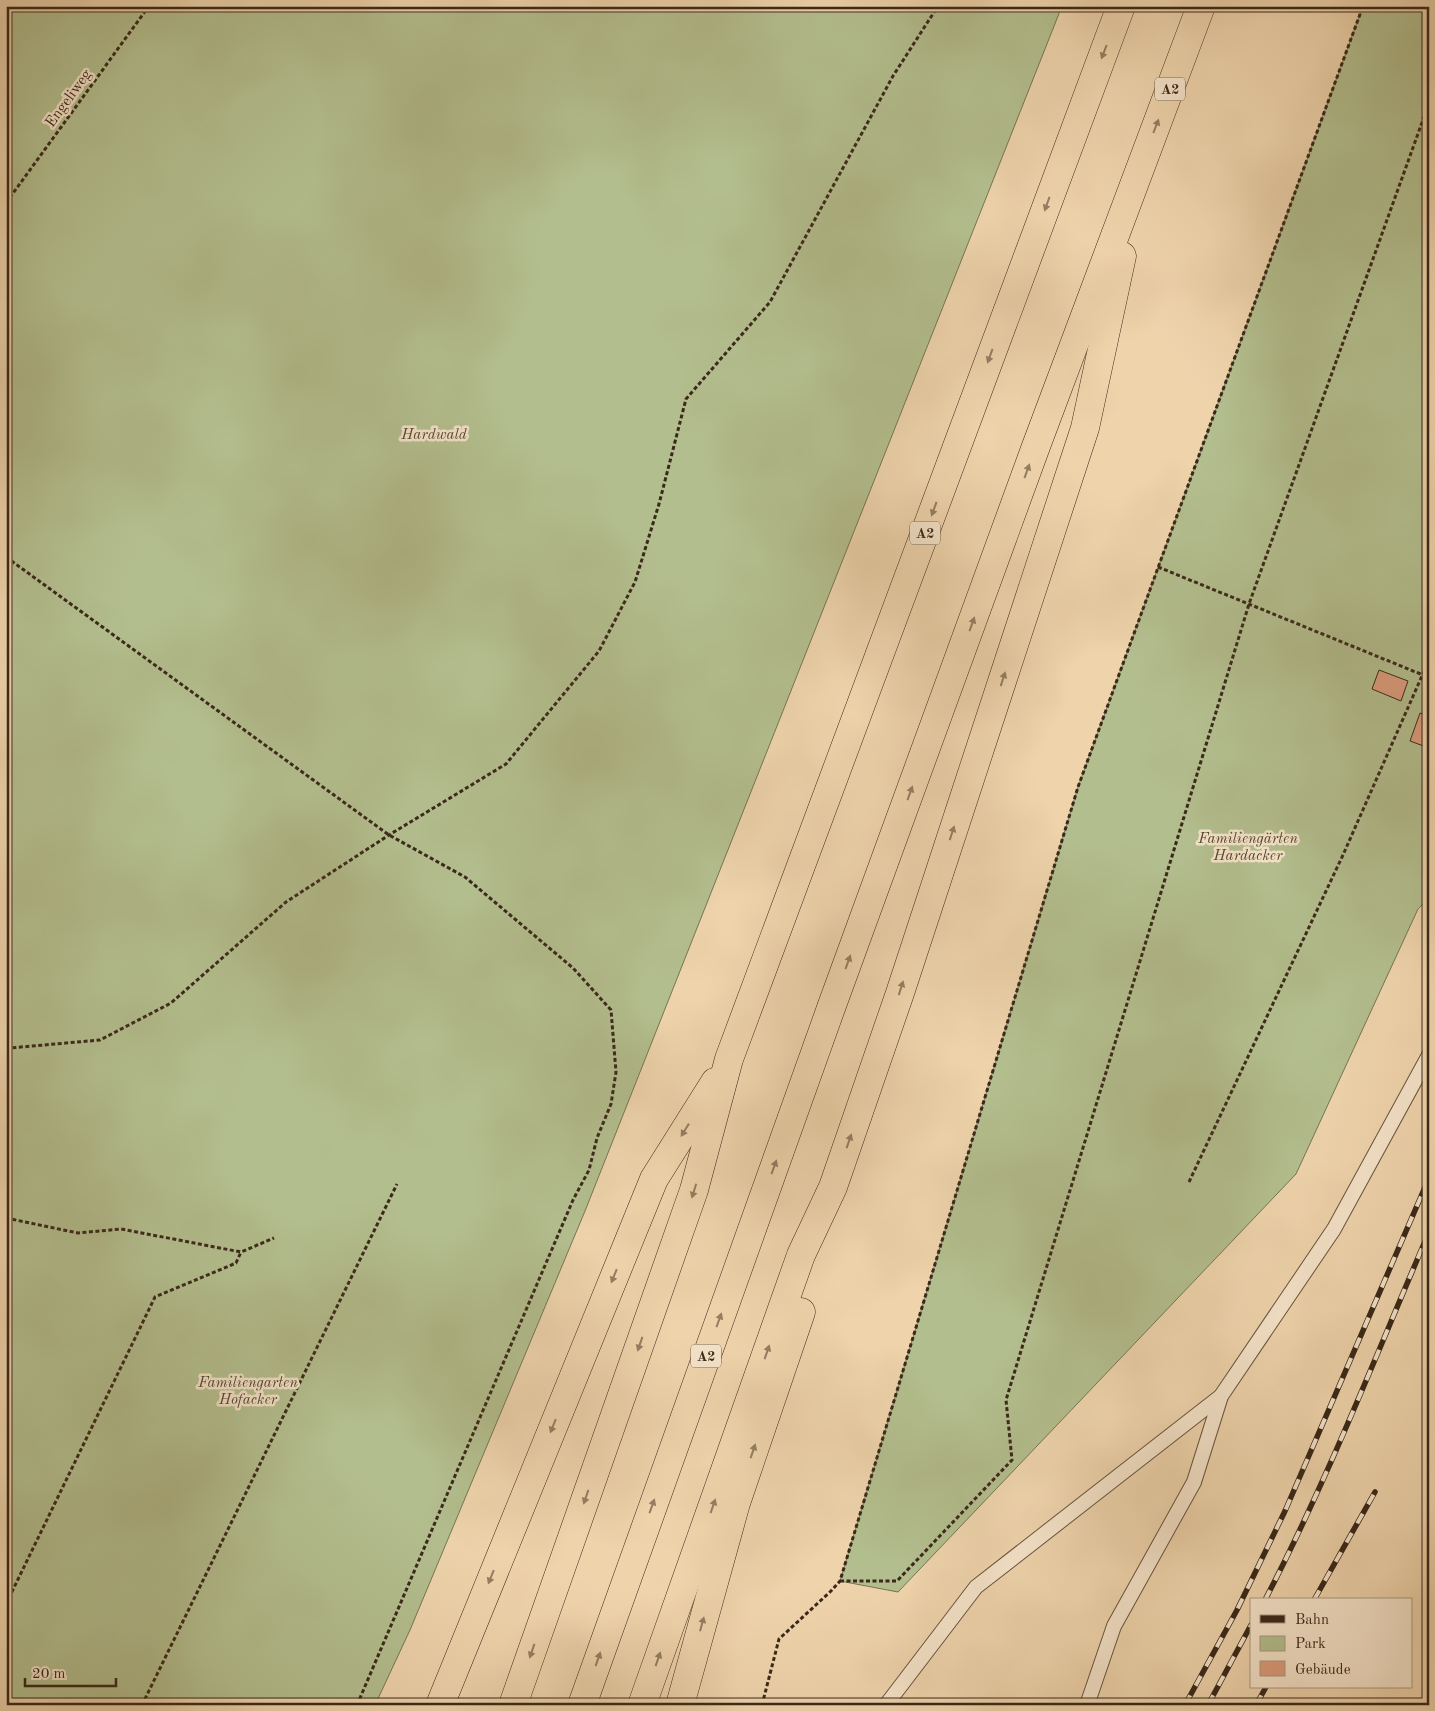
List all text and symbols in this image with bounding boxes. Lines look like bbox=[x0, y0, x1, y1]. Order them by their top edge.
one-way arrow bbox=[1100, 45, 1108, 60]
street label: Engeliweg bbox=[43, 67, 95, 131]
road number: A2 bbox=[1155, 78, 1185, 100]
one-way arrow bbox=[1152, 118, 1160, 133]
one-way arrow bbox=[1043, 197, 1051, 212]
one-way arrow bbox=[986, 349, 993, 364]
park label: Hardwald bbox=[400, 428, 468, 443]
one-way arrow bbox=[1024, 464, 1031, 479]
one-way arrow bbox=[930, 501, 937, 516]
road number: A2 bbox=[910, 522, 940, 544]
one-way arrow bbox=[968, 616, 976, 631]
one-way arrow bbox=[1000, 671, 1007, 686]
one-way arrow bbox=[906, 785, 914, 800]
one-way arrow bbox=[949, 825, 957, 840]
park label: Familiengärten Hardacker bbox=[1197, 832, 1298, 864]
one-way arrow bbox=[844, 954, 852, 969]
one-way arrow bbox=[898, 980, 906, 995]
one-way arrow bbox=[680, 1123, 689, 1137]
one-way arrow bbox=[846, 1134, 853, 1149]
one-way arrow bbox=[771, 1159, 778, 1174]
one-way arrow bbox=[689, 1183, 697, 1198]
one-way arrow bbox=[610, 1269, 618, 1283]
one-way arrow bbox=[716, 1312, 723, 1327]
one-way arrow bbox=[636, 1337, 644, 1352]
road number: A2 bbox=[691, 1344, 721, 1368]
one-way arrow bbox=[764, 1345, 771, 1360]
park label: Familiengarten Hofacker bbox=[197, 1376, 298, 1408]
one-way arrow bbox=[549, 1419, 557, 1434]
one-way arrow bbox=[750, 1444, 757, 1459]
one-way arrow bbox=[582, 1490, 589, 1505]
one-way arrow bbox=[649, 1498, 656, 1513]
one-way arrow bbox=[710, 1498, 717, 1513]
one-way arrow bbox=[487, 1570, 495, 1584]
legend bbox=[1250, 1598, 1412, 1688]
text: Bahn bbox=[1295, 1613, 1329, 1628]
one-way arrow bbox=[699, 1616, 707, 1631]
text: Park bbox=[1295, 1637, 1326, 1652]
one-way arrow bbox=[528, 1643, 535, 1658]
one-way arrow bbox=[595, 1651, 602, 1666]
one-way arrow bbox=[655, 1651, 663, 1666]
scale bar bbox=[25, 1656, 116, 1688]
text: Gebäude bbox=[1295, 1663, 1351, 1678]
text: 20 m bbox=[32, 1667, 66, 1682]

